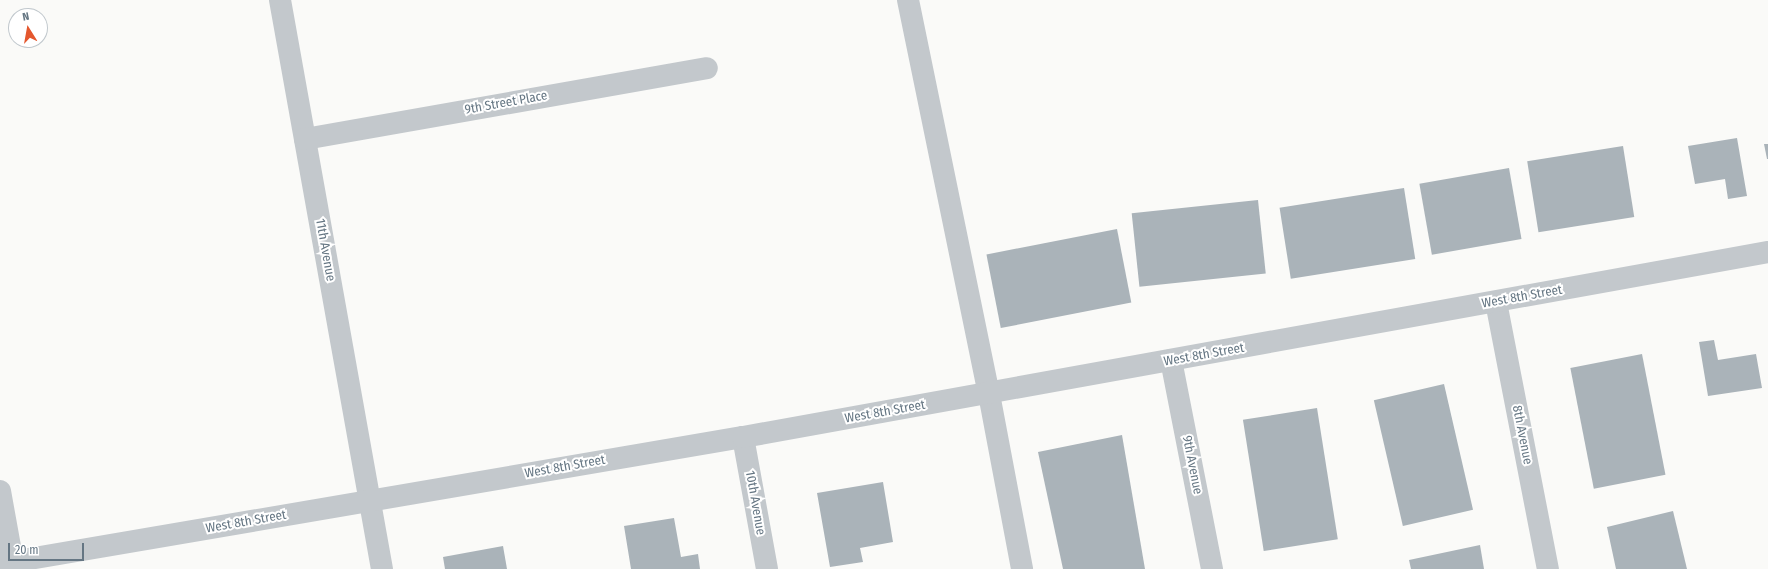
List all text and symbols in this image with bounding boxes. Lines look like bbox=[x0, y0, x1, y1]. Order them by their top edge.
north arrow bbox=[8, 8, 48, 48]
text: N bbox=[21, 10, 30, 24]
street label: 9th Street Place bbox=[463, 88, 549, 118]
street label: 11th Avenue bbox=[312, 218, 338, 282]
street label: West 8th Street bbox=[1481, 282, 1563, 312]
street label: West 8th Street bbox=[1163, 340, 1245, 370]
street label: West 8th Street bbox=[844, 397, 926, 427]
street label: 8th Avenue bbox=[1509, 404, 1535, 466]
street label: 9th Avenue bbox=[1179, 434, 1205, 496]
street label: West 8th Street bbox=[524, 452, 606, 482]
street label: 10th Avenue bbox=[742, 470, 768, 536]
street label: West 8th Street bbox=[205, 507, 287, 537]
scale bar bbox=[10, 535, 86, 561]
text: 20 m bbox=[15, 543, 39, 557]

